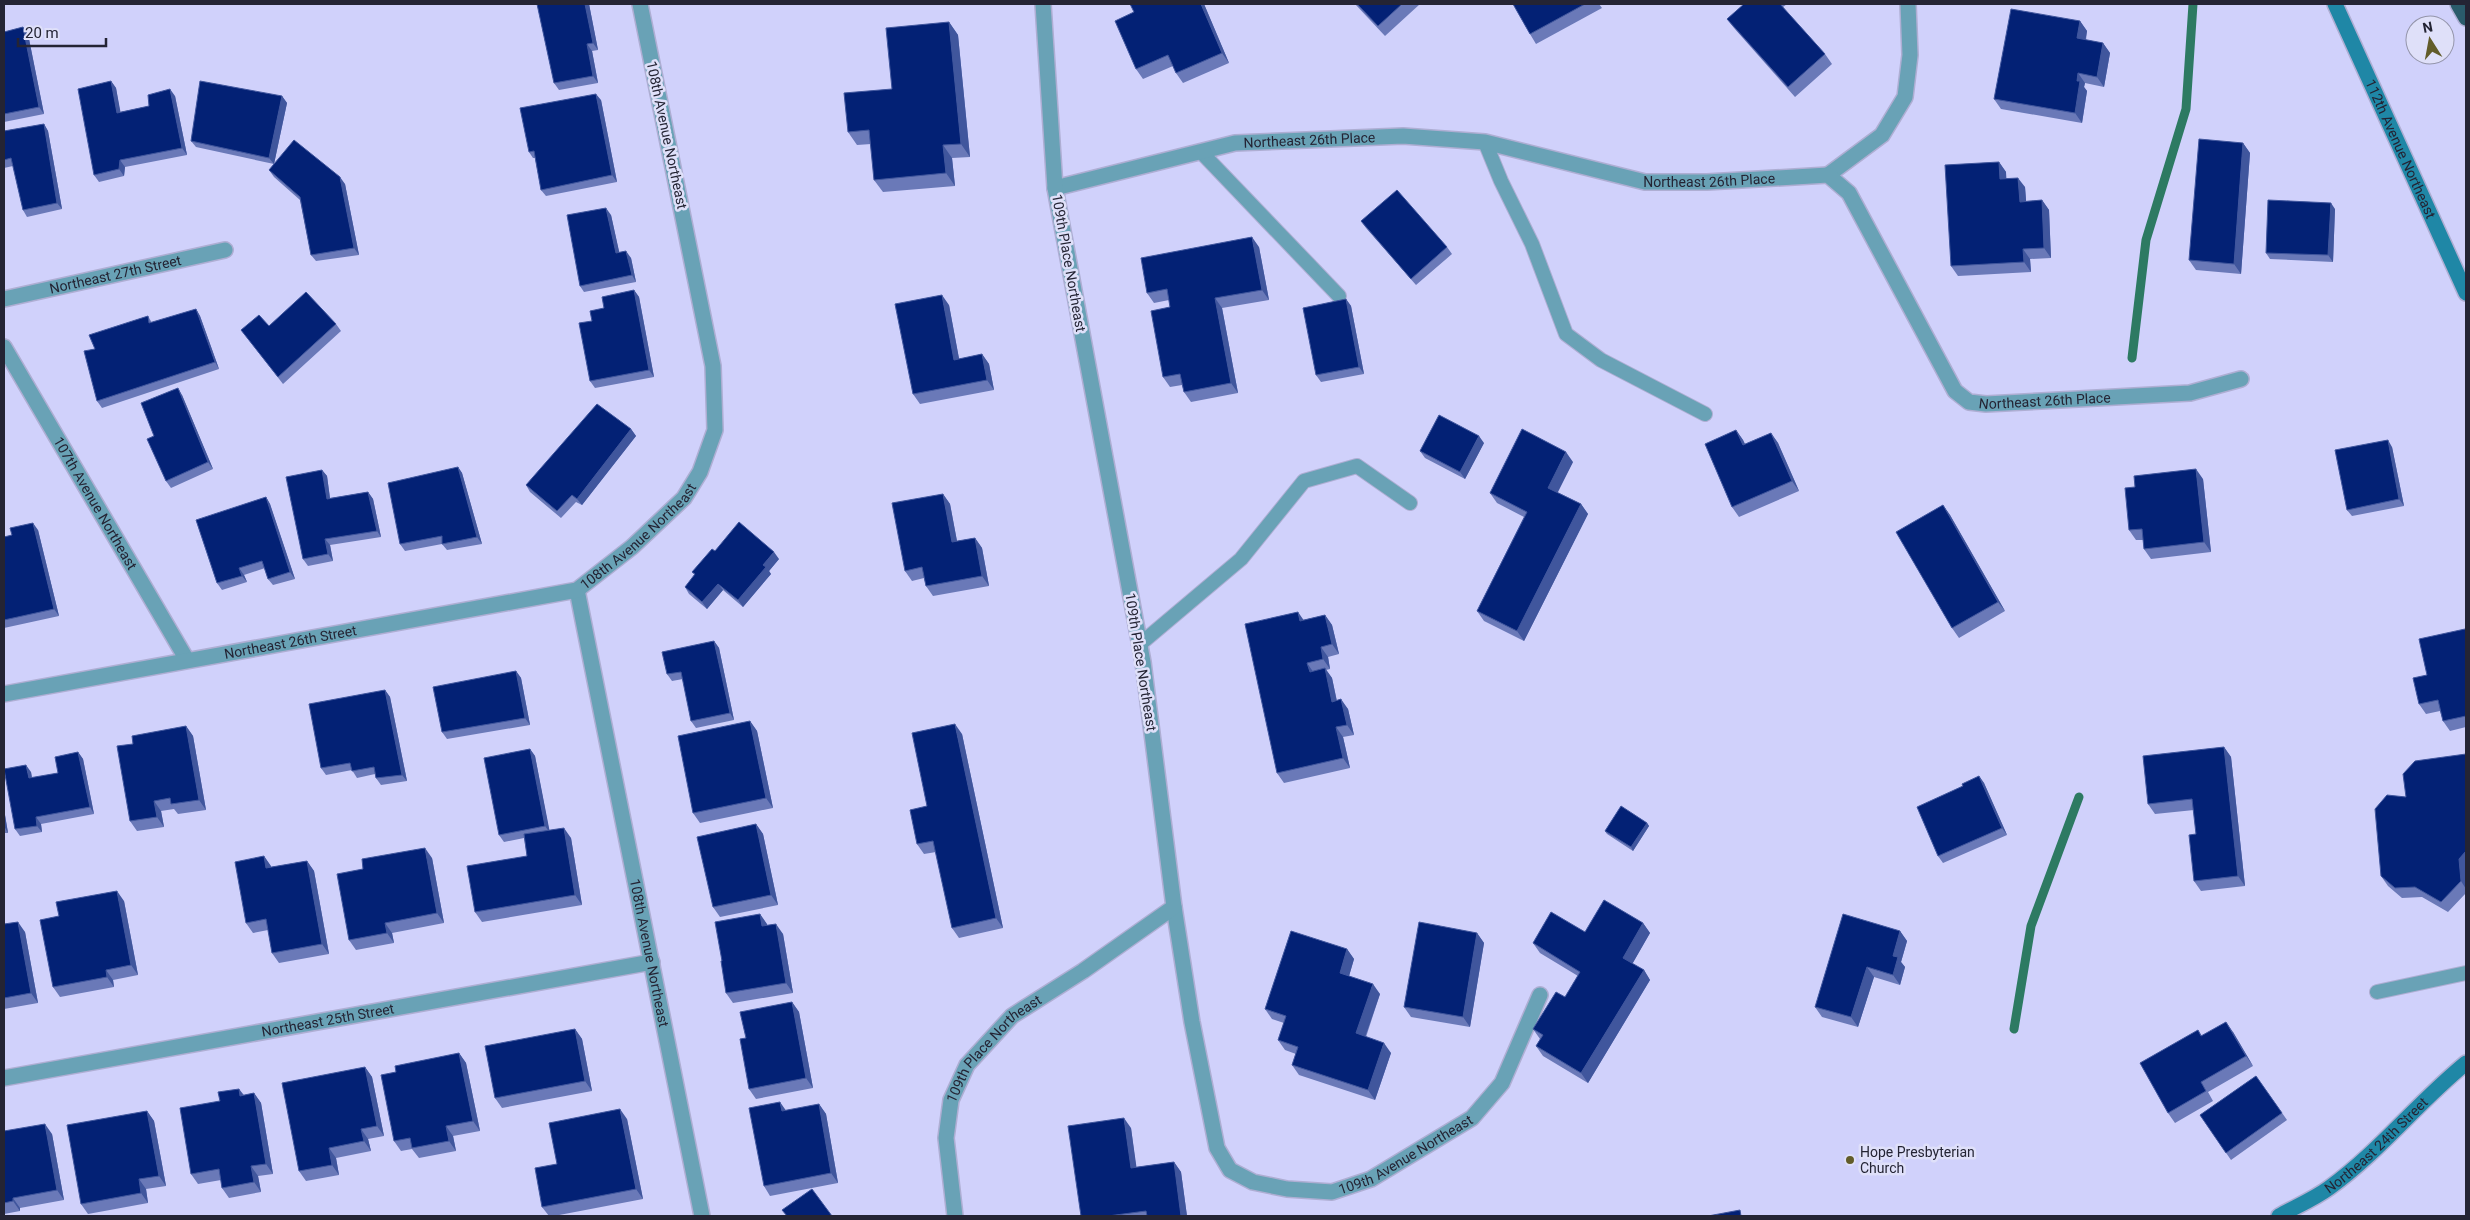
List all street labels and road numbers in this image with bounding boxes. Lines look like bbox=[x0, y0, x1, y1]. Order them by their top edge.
street label: 108th Avenue Northeast bbox=[643, 60, 691, 211]
street label: 112th Avenue Northeast bbox=[2362, 77, 2439, 221]
street label: Northeast 26th Place bbox=[1243, 129, 1376, 151]
street label: Northeast 26th Place bbox=[1643, 170, 1775, 190]
street label: 109th Place Northeast bbox=[1049, 193, 1089, 334]
street label: Northeast 27th Street bbox=[48, 252, 183, 297]
street label: Northeast 26th Place bbox=[1978, 389, 2111, 412]
street label: 107th Avenue Northeast bbox=[50, 434, 141, 573]
street label: 108th Avenue Northeast bbox=[577, 480, 699, 593]
street label: 109th Place Northeast bbox=[1122, 592, 1160, 733]
street label: Northeast 26th Street bbox=[223, 622, 358, 662]
street label: 108th Avenue Northeast bbox=[627, 877, 672, 1029]
street label: 109th Place Northeast bbox=[943, 991, 1045, 1105]
street label: Northeast 25th Street bbox=[260, 1000, 396, 1040]
street label: Northeast 24th Street bbox=[2321, 1094, 2431, 1197]
street label: 109th Avenue Northeast bbox=[1336, 1111, 1476, 1197]

